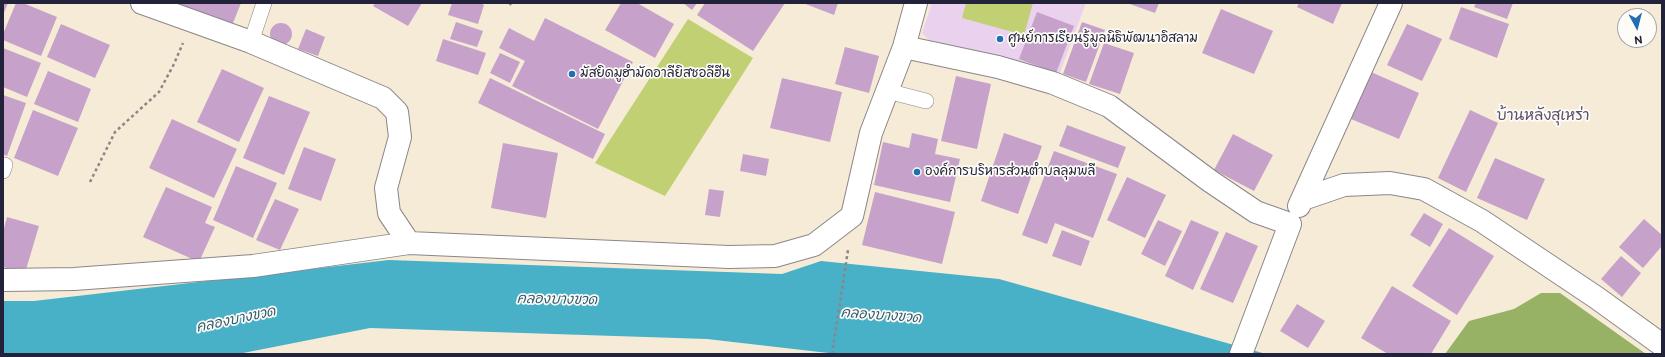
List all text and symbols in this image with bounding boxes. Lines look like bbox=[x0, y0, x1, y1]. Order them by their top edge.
north arrow bbox=[1617, 8, 1657, 48]
place label: ศูนย์การเรียนรู้มูลนิธิพัฒนาอิสลาม bbox=[1008, 31, 1198, 47]
text: N bbox=[1634, 32, 1643, 46]
marker: ศูนย์การเรียนรู้มูลนิธิพัฒนาอิสลาม bbox=[995, 34, 1005, 44]
place label: มัสยิดมูฮำมัดอาลียิสซอลีฮีน bbox=[580, 66, 730, 82]
marker: มัสยิดมูฮำมัดอาลียิสซอลีฮีน bbox=[567, 69, 577, 79]
district label: บ้านหลังสุเหร่า bbox=[1497, 107, 1589, 125]
place label: องค์การบริหารส่วนตำบลลุมพลี bbox=[925, 164, 1095, 180]
marker: องค์การบริหารส่วนตำบลลุมพลี bbox=[912, 167, 922, 177]
water label: คลองบางขวด bbox=[517, 291, 597, 309]
water label: คลองบางขวด bbox=[195, 303, 277, 337]
water label: คลองบางขวด bbox=[840, 305, 922, 327]

